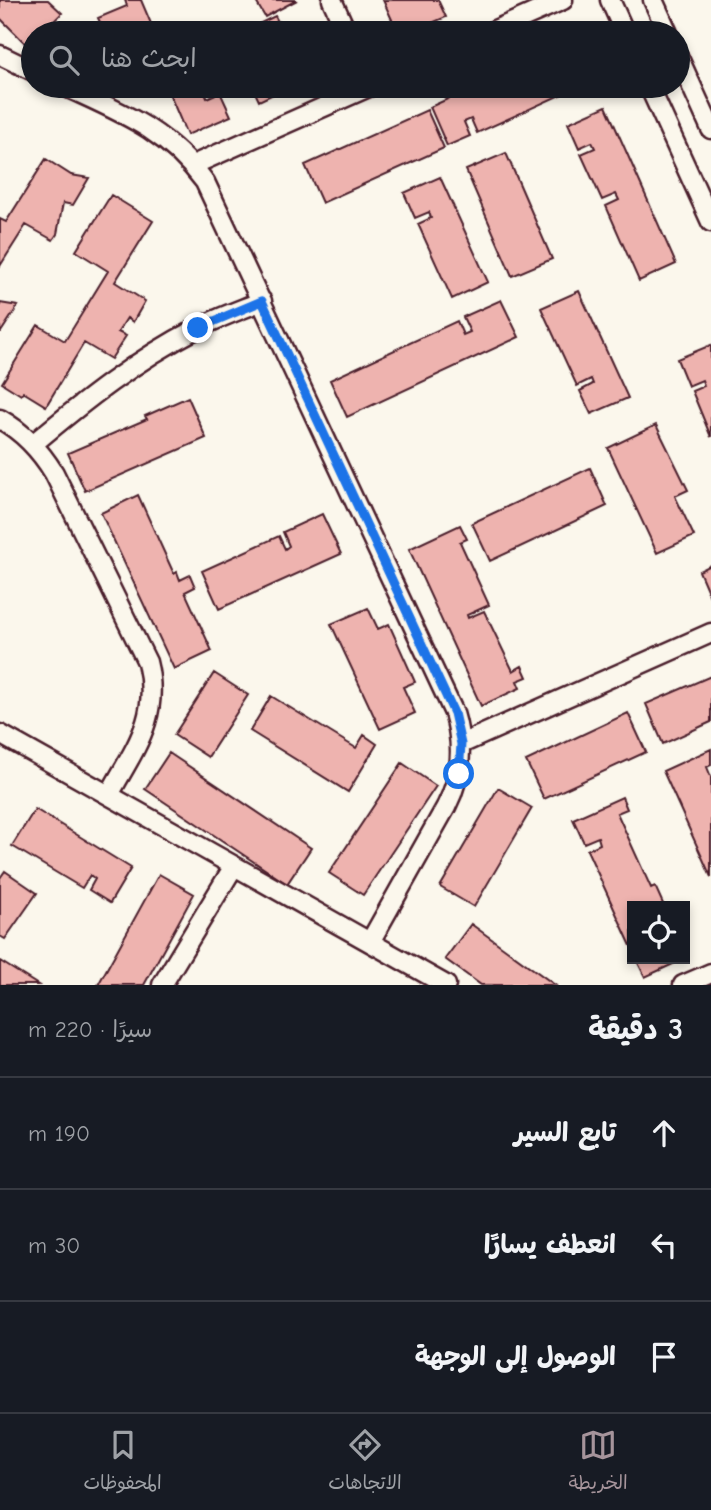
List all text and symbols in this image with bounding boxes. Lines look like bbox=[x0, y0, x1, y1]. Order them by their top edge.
search box bbox=[21, 21, 690, 98]
icon: search bbox=[45, 41, 83, 79]
text: ابحث هنا bbox=[101, 44, 197, 74]
route end bbox=[182, 312, 213, 343]
route start bbox=[443, 758, 474, 789]
map controls bbox=[627, 901, 690, 964]
button: locate bbox=[627, 901, 690, 964]
text: 3 دقيقة bbox=[588, 1012, 683, 1047]
text: سيرًا · 220 m bbox=[28, 1016, 152, 1043]
icon: ahead bbox=[645, 1114, 683, 1152]
text: تابع السير bbox=[514, 1118, 616, 1148]
text: 190 m bbox=[28, 1120, 90, 1147]
icon: left bbox=[645, 1226, 683, 1264]
text: انعطف يسارًا bbox=[484, 1230, 616, 1260]
text: 30 m bbox=[28, 1232, 80, 1259]
icon: arrive bbox=[645, 1338, 683, 1376]
text: الوصول إلى الوجهة bbox=[415, 1342, 616, 1372]
tab: المحفوظات bbox=[83, 1426, 162, 1499]
tab: الاتجاهات bbox=[328, 1426, 402, 1499]
tab: الخريطة bbox=[568, 1426, 628, 1499]

